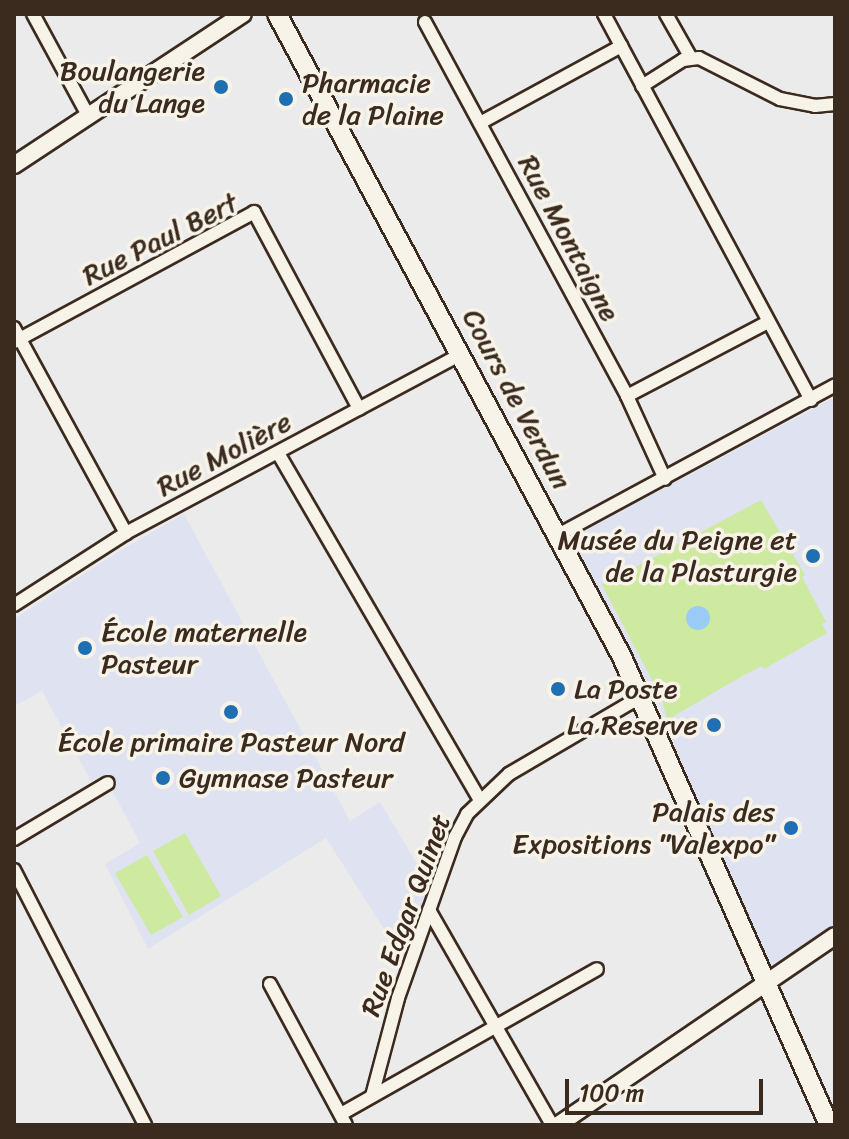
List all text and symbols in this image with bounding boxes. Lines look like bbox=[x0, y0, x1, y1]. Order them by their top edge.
place label: Boulangerie du Lange bbox=[60, 54, 205, 120]
place label: Pharmacie de la Plaine bbox=[302, 66, 443, 132]
marker: Boulangerie du Lange bbox=[212, 78, 230, 96]
marker: Pharmacie de la Plaine bbox=[277, 90, 295, 108]
street label: Rue Montaigne bbox=[511, 149, 627, 327]
street label: Rue Paul Bert bbox=[76, 185, 244, 293]
street label: Cours de Verdun bbox=[455, 303, 579, 495]
street label: Rue Molière bbox=[152, 405, 296, 503]
place label: Musée du Peigne et de la Plasturgie bbox=[557, 523, 797, 589]
marker: Musée du Peigne et de la Plasturgie bbox=[804, 547, 822, 565]
place label: École maternelle Pasteur bbox=[101, 615, 307, 681]
marker: École maternelle Pasteur bbox=[76, 639, 94, 657]
place label: La Poste bbox=[574, 672, 679, 706]
marker: La Poste bbox=[549, 680, 567, 698]
marker: École primaire Pasteur Nord bbox=[222, 703, 240, 721]
place label: La Reserve bbox=[567, 708, 698, 742]
marker: La Reserve bbox=[705, 716, 723, 734]
place label: École primaire Pasteur Nord bbox=[57, 725, 405, 759]
place label: Gymnase Pasteur bbox=[179, 761, 393, 795]
marker: Gymnase Pasteur bbox=[154, 769, 172, 787]
place label: Palais des Expositions "Valexpo" bbox=[512, 795, 775, 861]
street label: Rue Edgar Quinet bbox=[354, 809, 458, 1021]
marker: Palais des Expositions "Valexpo" bbox=[782, 819, 800, 837]
scale bar bbox=[569, 1063, 767, 1113]
text: 100 m bbox=[579, 1072, 644, 1114]

